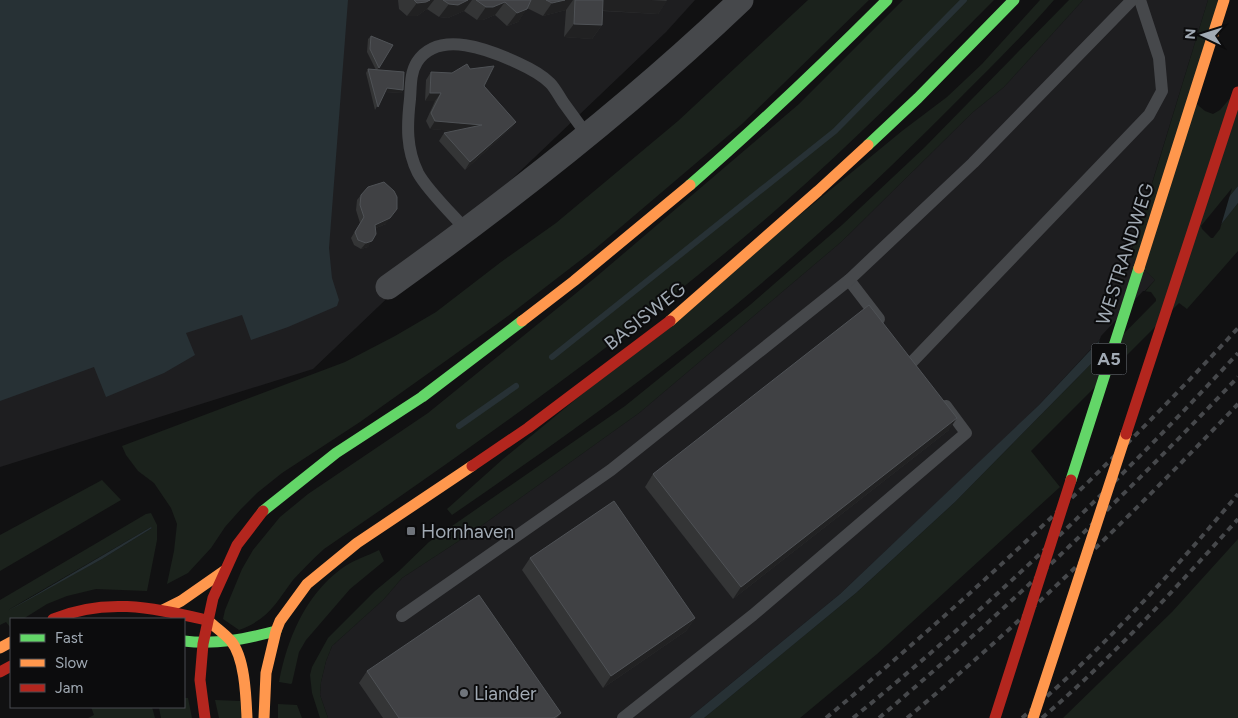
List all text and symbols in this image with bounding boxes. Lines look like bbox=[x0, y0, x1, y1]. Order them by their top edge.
north arrow bbox=[1178, 10, 1228, 60]
text: N bbox=[1182, 28, 1199, 40]
street label: WESTRANDWEG bbox=[1091, 180, 1159, 328]
street label: BASISWEG bbox=[600, 277, 690, 355]
road number: A5 bbox=[1092, 344, 1126, 374]
place label: Hornhaven bbox=[421, 520, 514, 543]
marker: Hornhaven bbox=[405, 525, 417, 537]
legend bbox=[10, 618, 185, 708]
text: Fast bbox=[55, 629, 84, 647]
text: Slow bbox=[55, 654, 88, 672]
text: Jam bbox=[55, 679, 83, 697]
place label: Liander bbox=[474, 682, 537, 705]
marker: Liander bbox=[458, 687, 470, 699]

